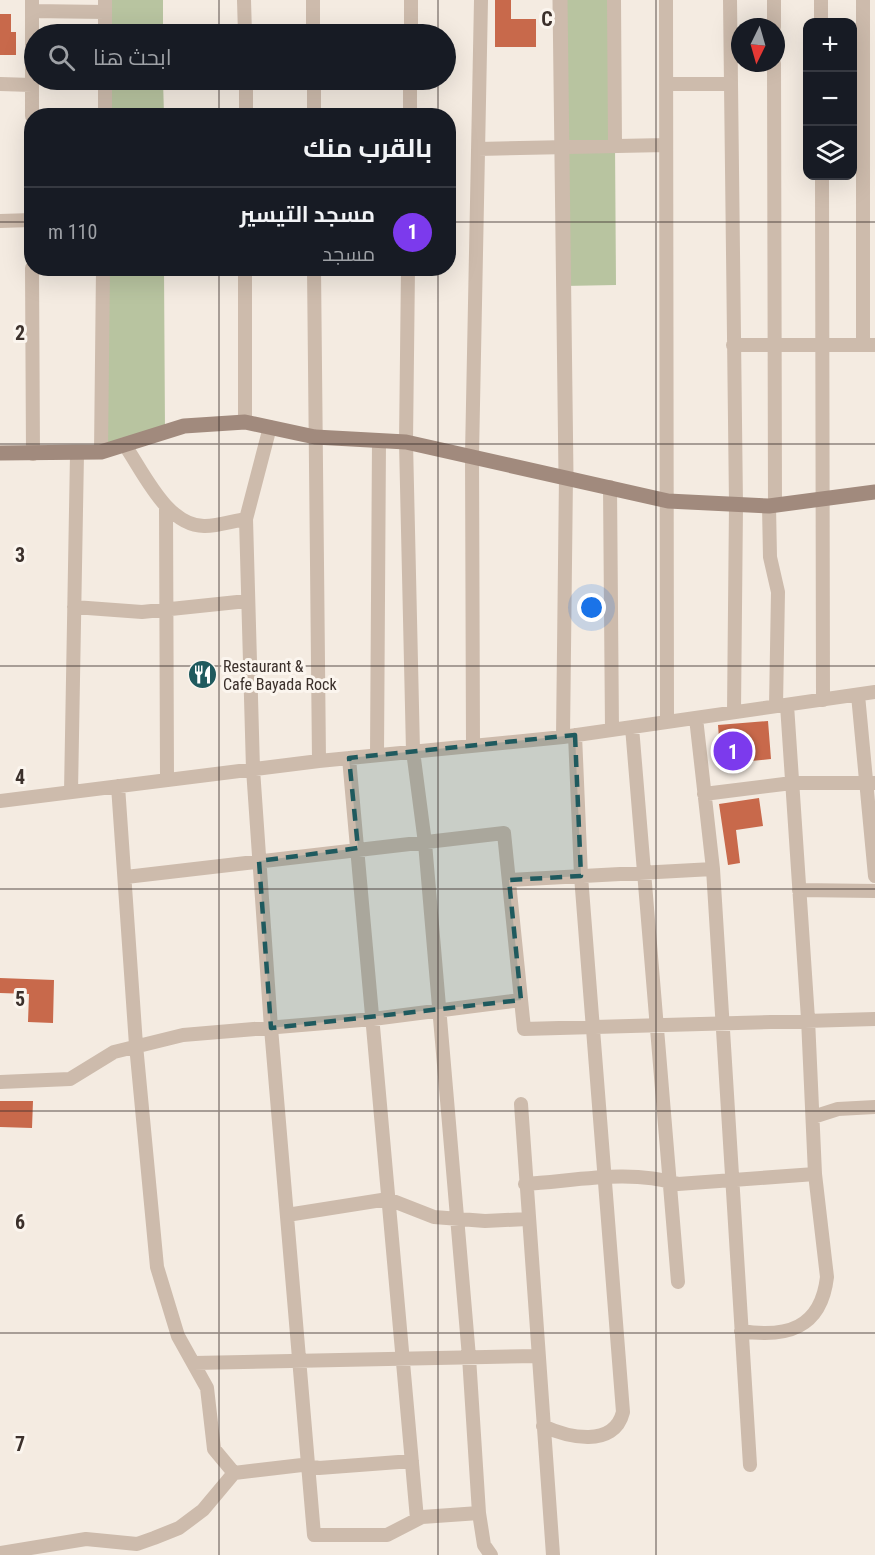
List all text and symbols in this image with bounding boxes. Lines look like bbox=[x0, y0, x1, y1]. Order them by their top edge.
text: C bbox=[541, 7, 553, 31]
north arrow bbox=[731, 18, 785, 72]
map controls bbox=[803, 18, 857, 180]
button: + bbox=[803, 18, 857, 72]
search box bbox=[24, 24, 456, 90]
icon: search bbox=[45, 41, 78, 74]
text: ابحث هنا bbox=[93, 45, 172, 70]
button: − bbox=[803, 72, 857, 126]
button: layers bbox=[803, 126, 857, 180]
text: بالقرب منك bbox=[303, 133, 432, 163]
text: مسجد التيسير bbox=[240, 202, 375, 227]
text: 110 m bbox=[48, 220, 97, 244]
text: 1 bbox=[407, 220, 418, 244]
text: مسجد bbox=[322, 242, 375, 266]
text: 2 bbox=[15, 321, 25, 345]
text: 3 bbox=[15, 543, 25, 567]
your location bbox=[577, 593, 606, 622]
place label: Restaurant & Cafe Bayada Rock bbox=[223, 657, 337, 694]
restaurant icon: Restaurant & Cafe Bayada Rock bbox=[186, 659, 218, 691]
pin: 1 bbox=[714, 728, 752, 774]
text: 4 bbox=[15, 765, 25, 789]
text: 5 bbox=[15, 987, 25, 1011]
text: 6 bbox=[15, 1210, 25, 1234]
text: 7 bbox=[15, 1432, 25, 1456]

